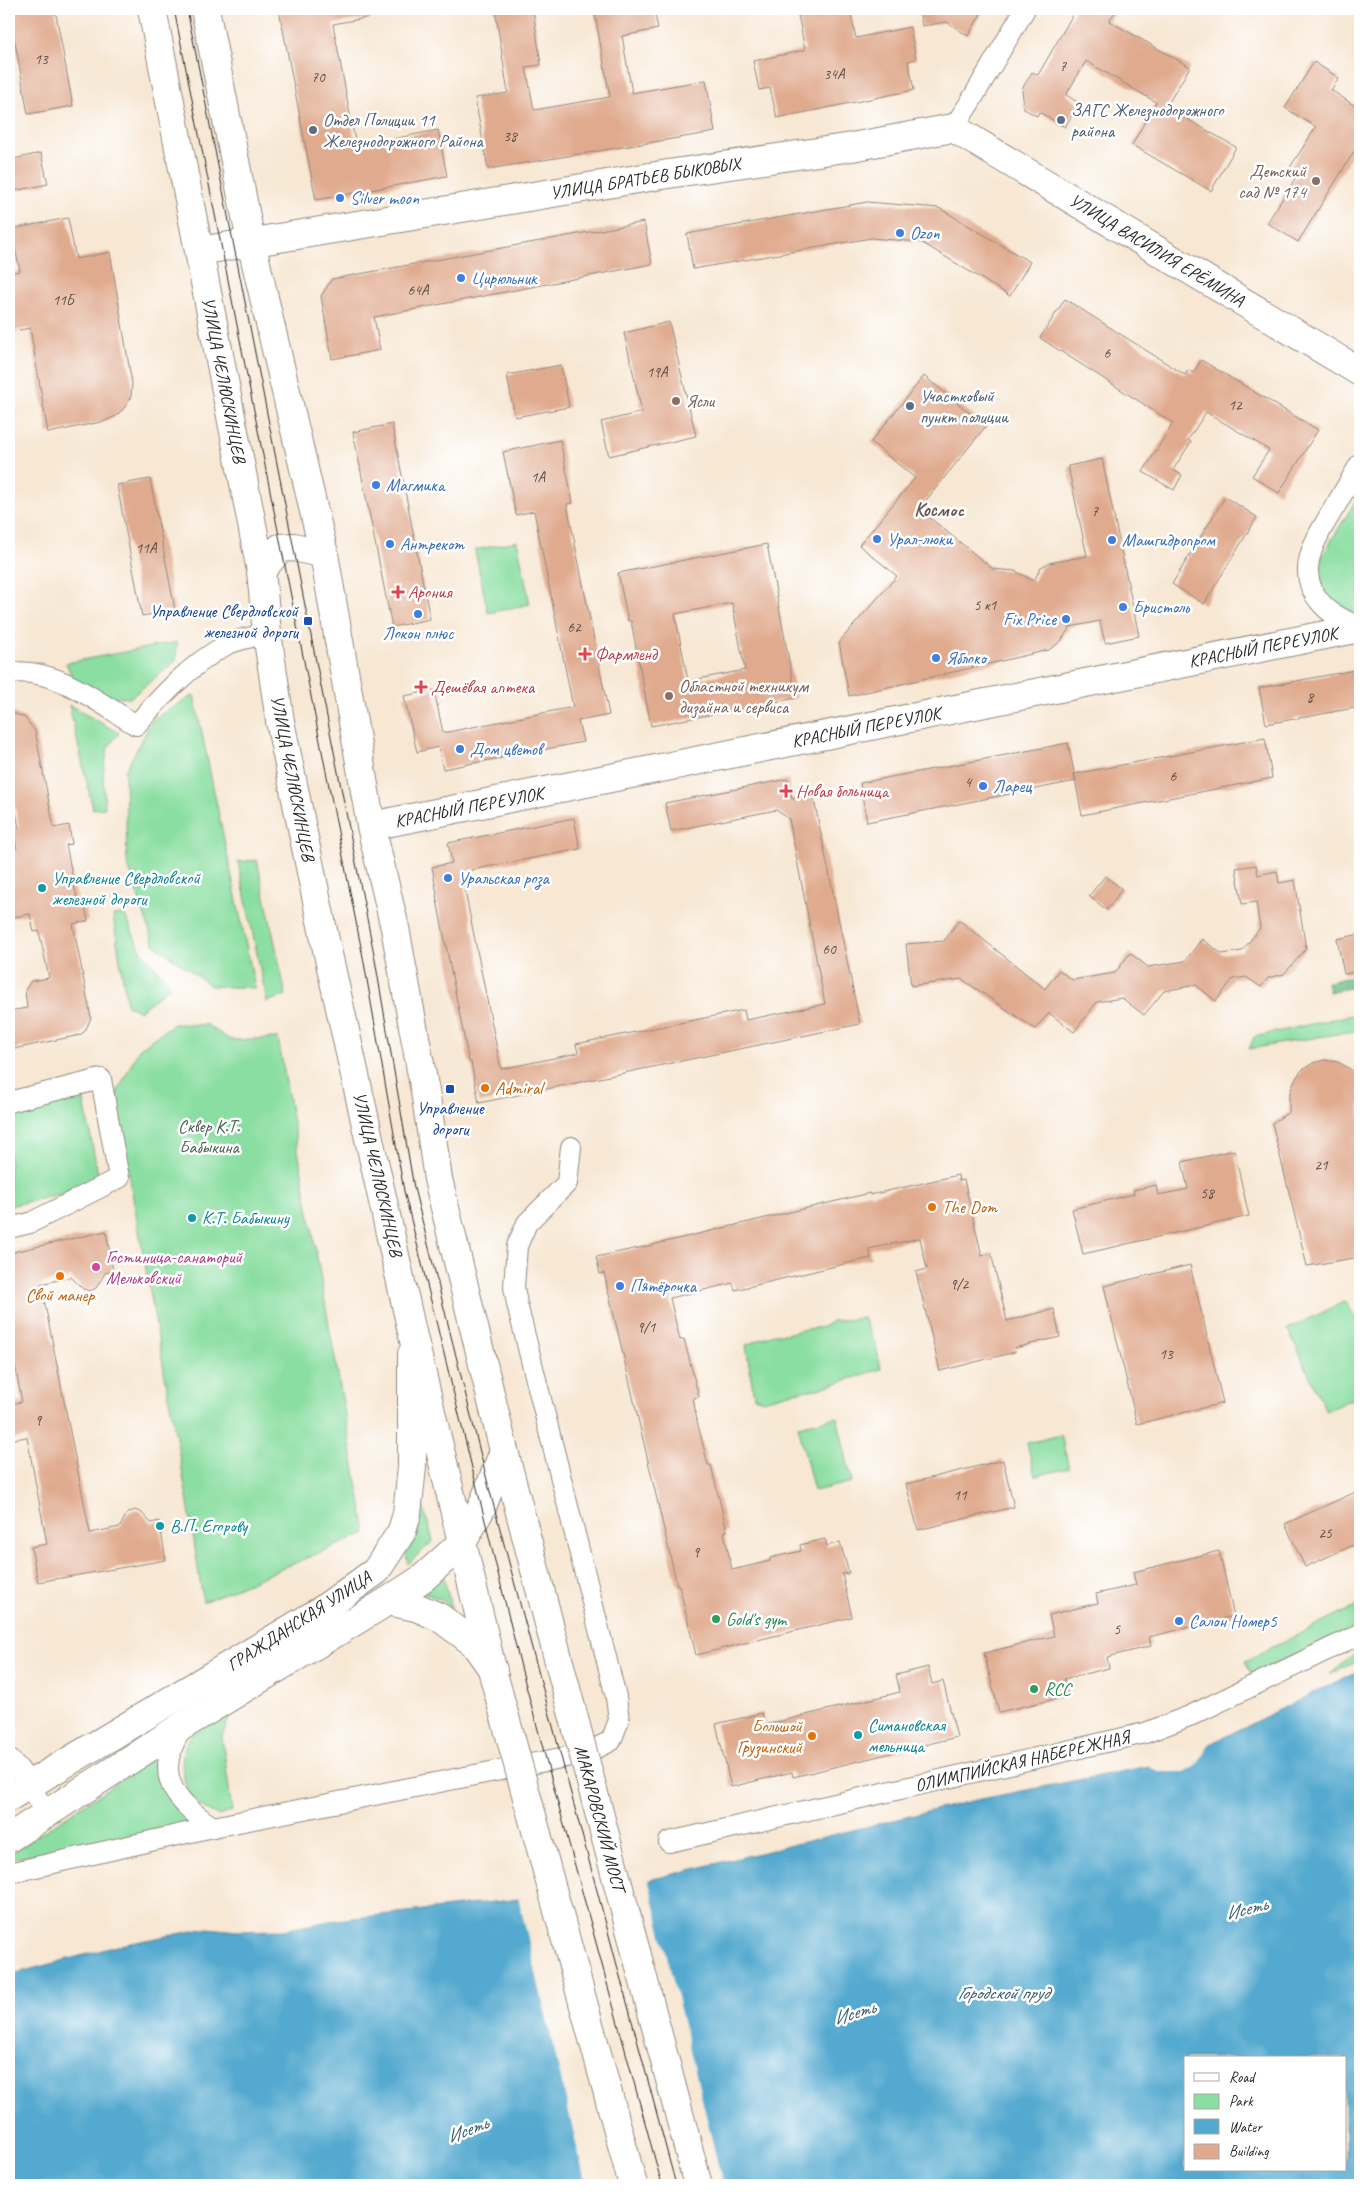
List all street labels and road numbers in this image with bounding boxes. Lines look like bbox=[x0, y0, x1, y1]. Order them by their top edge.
street label: УЛИЦА БРАТЬЕВ БЫКОВЫХ bbox=[548, 152, 744, 204]
street label: УЛИЦА ВАСИЛИЯ ЕРЁМИНА bbox=[1065, 189, 1249, 312]
street label: УЛИЦА ЧЕЛЮСКИНЦЕВ bbox=[197, 295, 251, 467]
street label: КРАСНЫЙ ПЕРЕУЛОК bbox=[1187, 621, 1343, 672]
street label: УЛИЦА ЧЕЛЮСКИНЦЕВ bbox=[266, 693, 320, 865]
street label: КРАСНЫЙ ПЕРЕУЛОК bbox=[790, 701, 946, 752]
street label: КРАСНЫЙ ПЕРЕУЛОК bbox=[393, 781, 549, 832]
street label: УЛИЦА ЧЕЛЮСКИНЦЕВ bbox=[348, 1090, 408, 1260]
street label: ГРАЖДАНСКАЯ УЛИЦА bbox=[223, 1566, 376, 1676]
street label: ОЛИМПИЙСКАЯ НАБЕРЕЖНАЯ bbox=[913, 1725, 1134, 1796]
street label: МАКАРОВСКИЙ МОСТ bbox=[570, 1743, 631, 1898]

